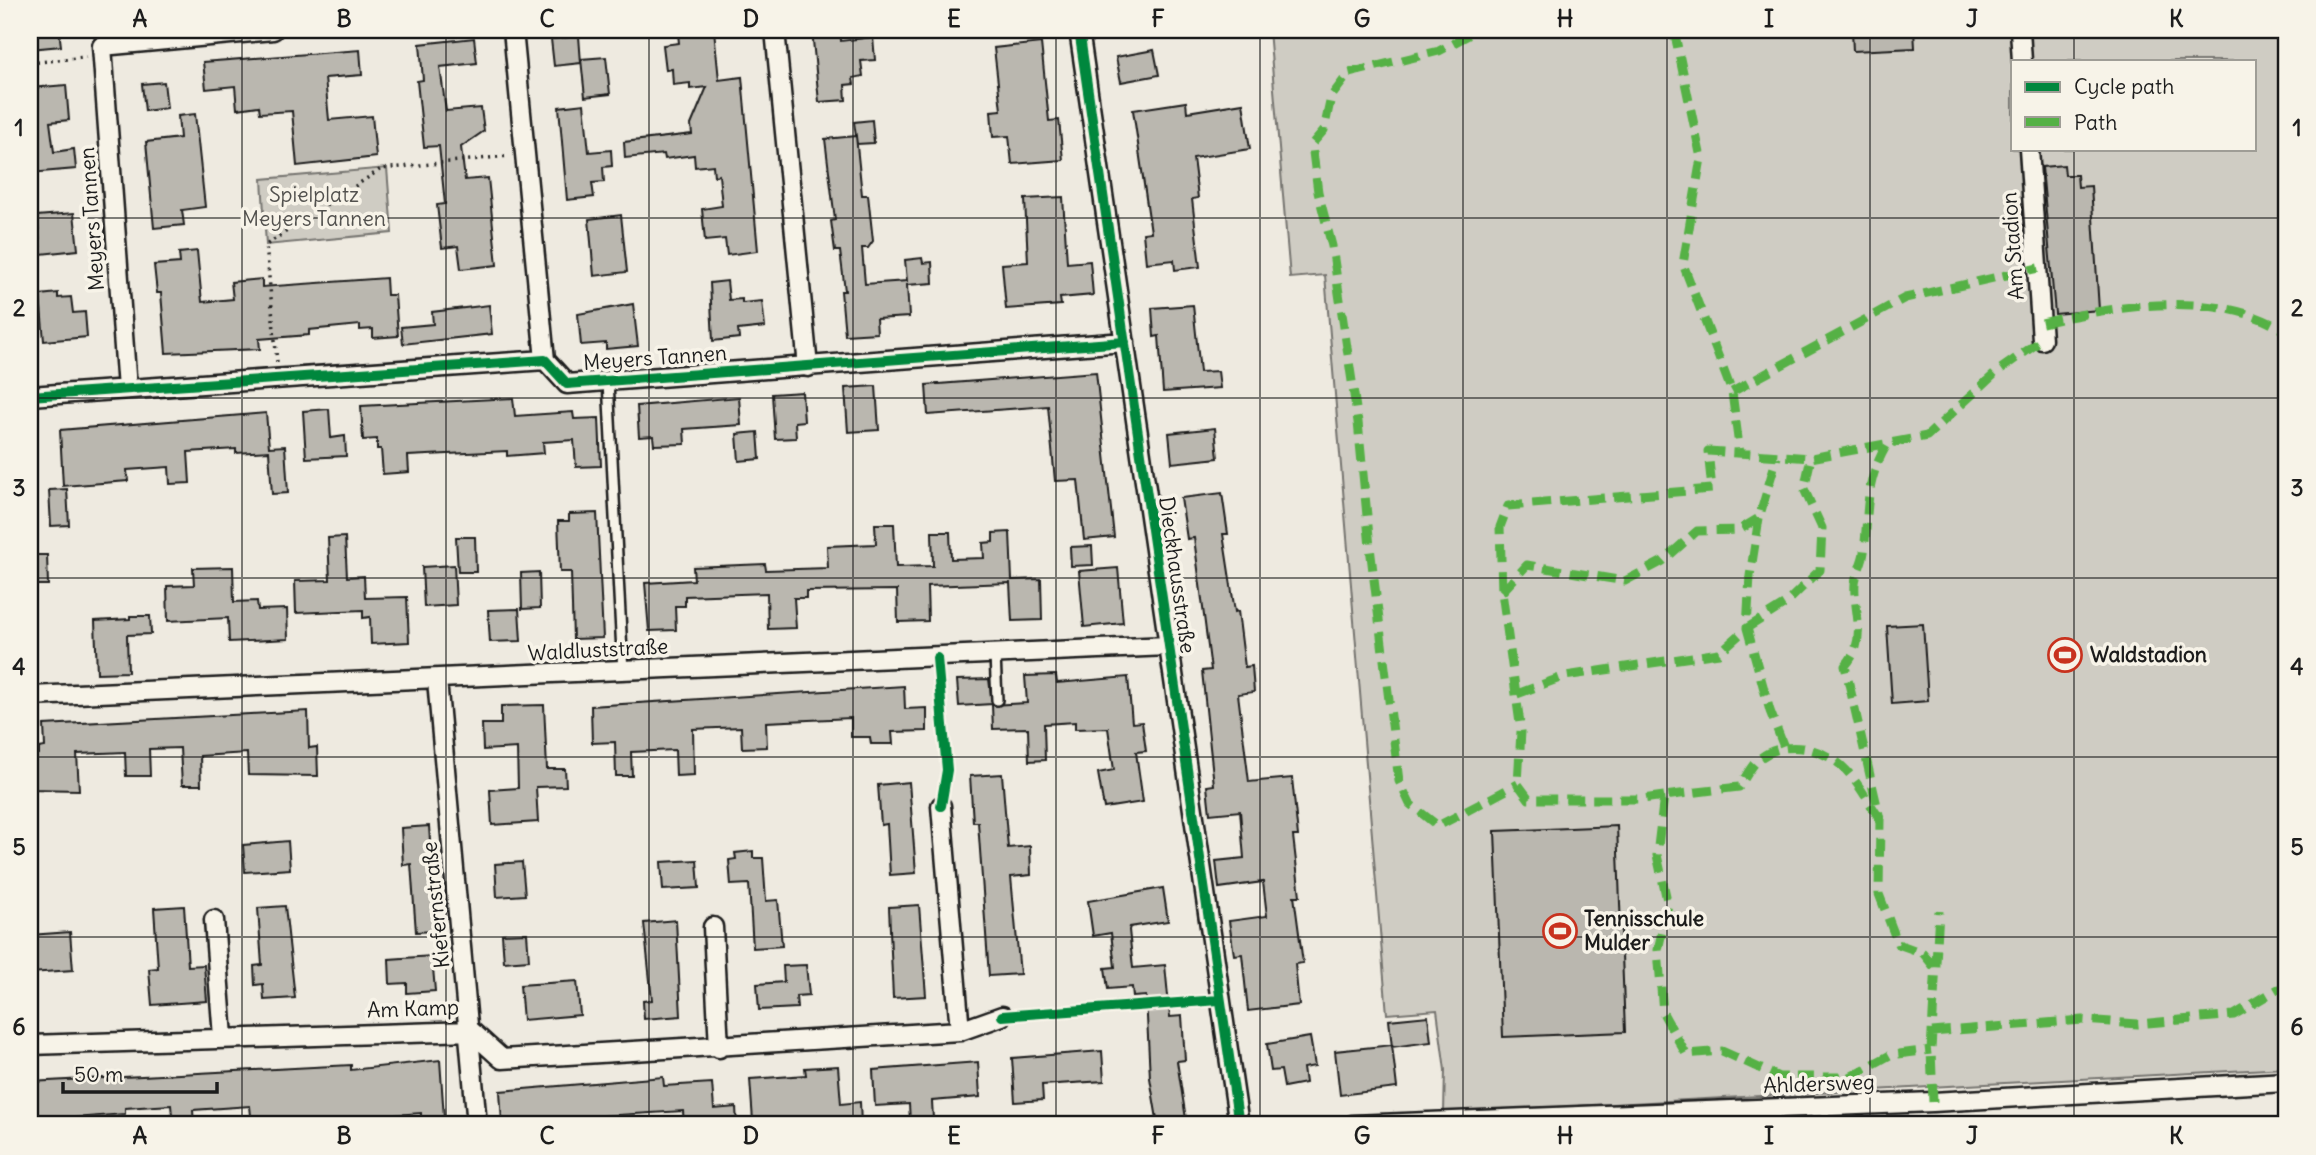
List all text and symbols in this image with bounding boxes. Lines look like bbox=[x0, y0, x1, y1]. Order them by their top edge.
text: A bbox=[133, 4, 148, 33]
text: B bbox=[336, 4, 352, 33]
text: C bbox=[539, 4, 555, 33]
text: D bbox=[743, 4, 759, 33]
text: E bbox=[947, 4, 961, 33]
text: F bbox=[1151, 4, 1165, 33]
text: G bbox=[1354, 4, 1370, 33]
text: H bbox=[1557, 4, 1573, 33]
text: I bbox=[1764, 4, 1774, 33]
text: J bbox=[1966, 4, 1978, 33]
text: K bbox=[2169, 4, 2184, 33]
legend bbox=[2011, 60, 2256, 150]
text: Cycle path bbox=[2074, 73, 2174, 100]
text: Path bbox=[2074, 109, 2117, 136]
text: 1 bbox=[14, 113, 24, 142]
text: 1 bbox=[2292, 113, 2302, 142]
street label: Meyers Tannen bbox=[73, 146, 110, 292]
park label: Spielplatz Meyers Tannen bbox=[242, 181, 386, 232]
street label: Am Stadion bbox=[1995, 191, 2030, 301]
text: 2 bbox=[13, 293, 26, 322]
text: 2 bbox=[2291, 293, 2304, 322]
street label: Meyers Tannen bbox=[582, 339, 728, 376]
text: 3 bbox=[12, 473, 26, 502]
text: 3 bbox=[2290, 473, 2304, 502]
street label: Dieckhausstraße bbox=[1153, 495, 1202, 655]
street label: Waldluststraße bbox=[527, 632, 669, 667]
sports icon: Waldstadion bbox=[2046, 636, 2084, 674]
place label: Waldstadion bbox=[2090, 641, 2207, 668]
text: 4 bbox=[12, 652, 26, 681]
text: 4 bbox=[2290, 652, 2304, 681]
text: 5 bbox=[12, 832, 26, 861]
text: 5 bbox=[2290, 832, 2304, 861]
street label: Kiefernstraße bbox=[415, 840, 456, 970]
place label: Tennisschule Mulder bbox=[1584, 905, 1704, 956]
sports icon: Tennisschule Mulder bbox=[1541, 912, 1579, 950]
street label: Am Kamp bbox=[366, 993, 459, 1024]
text: 6 bbox=[12, 1012, 26, 1041]
text: 6 bbox=[2290, 1012, 2304, 1041]
scale bar bbox=[63, 1050, 217, 1094]
text: 50 m bbox=[74, 1061, 123, 1088]
street label: Ahldersweg bbox=[1763, 1068, 1875, 1099]
text: A bbox=[133, 1121, 148, 1150]
text: B bbox=[336, 1121, 352, 1150]
text: C bbox=[539, 1121, 555, 1150]
text: D bbox=[743, 1121, 759, 1150]
text: E bbox=[947, 1121, 961, 1150]
text: F bbox=[1151, 1121, 1165, 1150]
text: G bbox=[1354, 1121, 1370, 1150]
text: H bbox=[1557, 1121, 1573, 1150]
text: I bbox=[1764, 1121, 1774, 1150]
text: J bbox=[1966, 1121, 1978, 1150]
text: K bbox=[2169, 1121, 2184, 1150]

